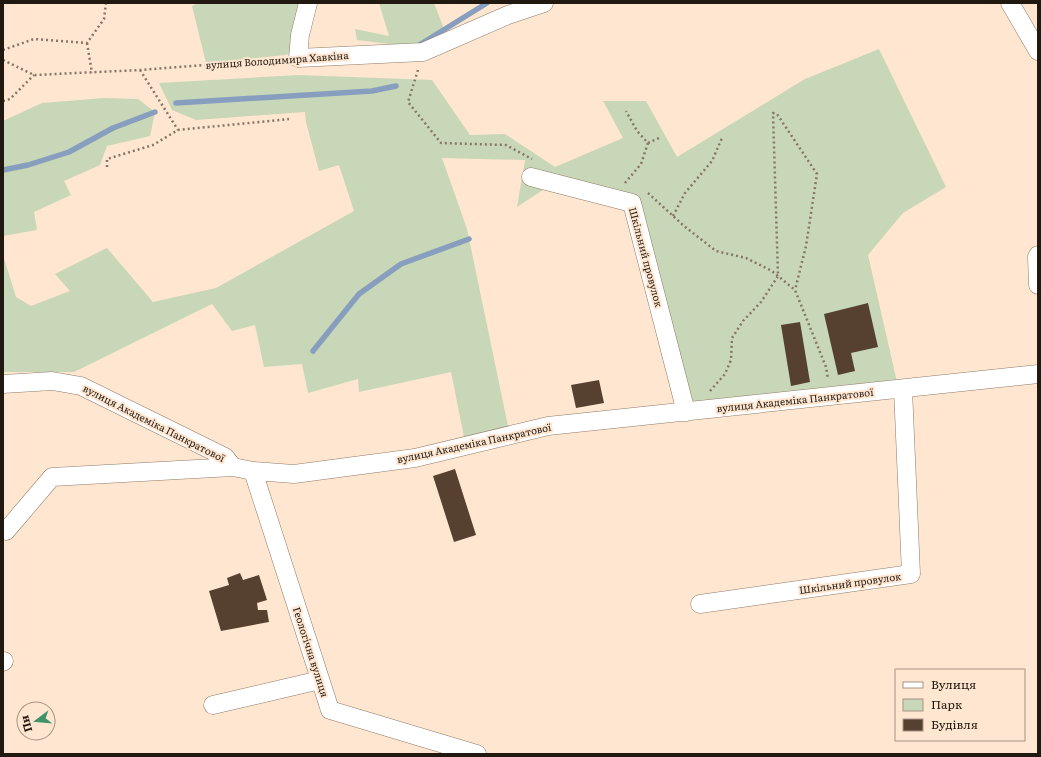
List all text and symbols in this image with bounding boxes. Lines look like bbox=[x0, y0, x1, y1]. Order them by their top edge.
street label: вулиця Володимира Хавкіна bbox=[205, 47, 350, 72]
street label: Шкільний провулок bbox=[626, 205, 667, 308]
street label: вулиця Академіка Панкратової bbox=[81, 380, 228, 465]
street label: вулиця Академіка Панкратової bbox=[716, 384, 875, 415]
street label: вулиця Академіка Панкратової bbox=[395, 419, 553, 466]
street label: Шкільний провулок bbox=[798, 568, 902, 597]
street label: Геологічна вулиця bbox=[290, 605, 333, 699]
legend bbox=[895, 669, 1025, 741]
text: Вулиця bbox=[931, 675, 976, 693]
text: Парк bbox=[931, 695, 962, 713]
north arrow bbox=[16, 701, 56, 741]
text: Пн bbox=[15, 713, 35, 734]
text: Будівля bbox=[931, 715, 978, 733]

